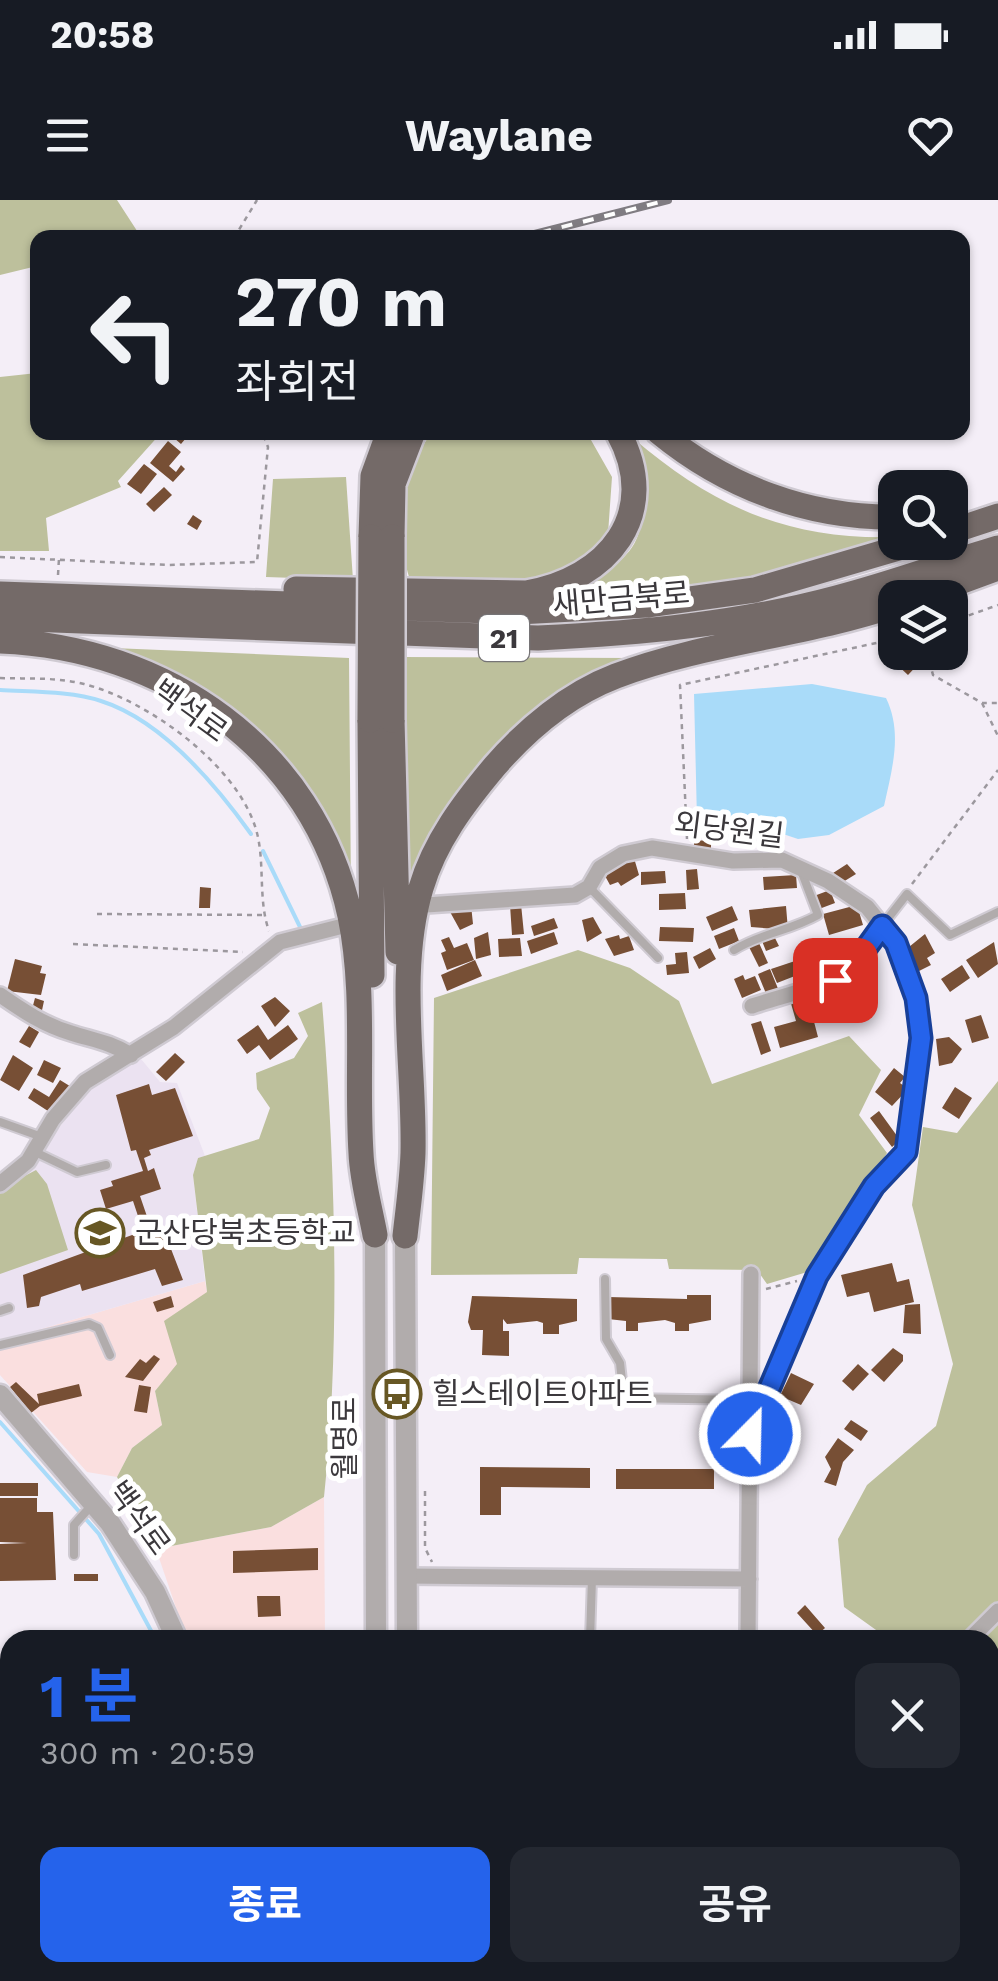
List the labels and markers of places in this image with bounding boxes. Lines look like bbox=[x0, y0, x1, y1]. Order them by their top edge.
pin bbox=[793, 938, 878, 1023]
school or university icon: 군산당북초등학교 bbox=[74, 1207, 126, 1259]
place label: 군산당북초등학교 bbox=[135, 1215, 356, 1250]
bus stop icon: 힐스테이트아파트 bbox=[371, 1368, 423, 1420]
place label: 힐스테이트아파트 bbox=[432, 1376, 653, 1411]

